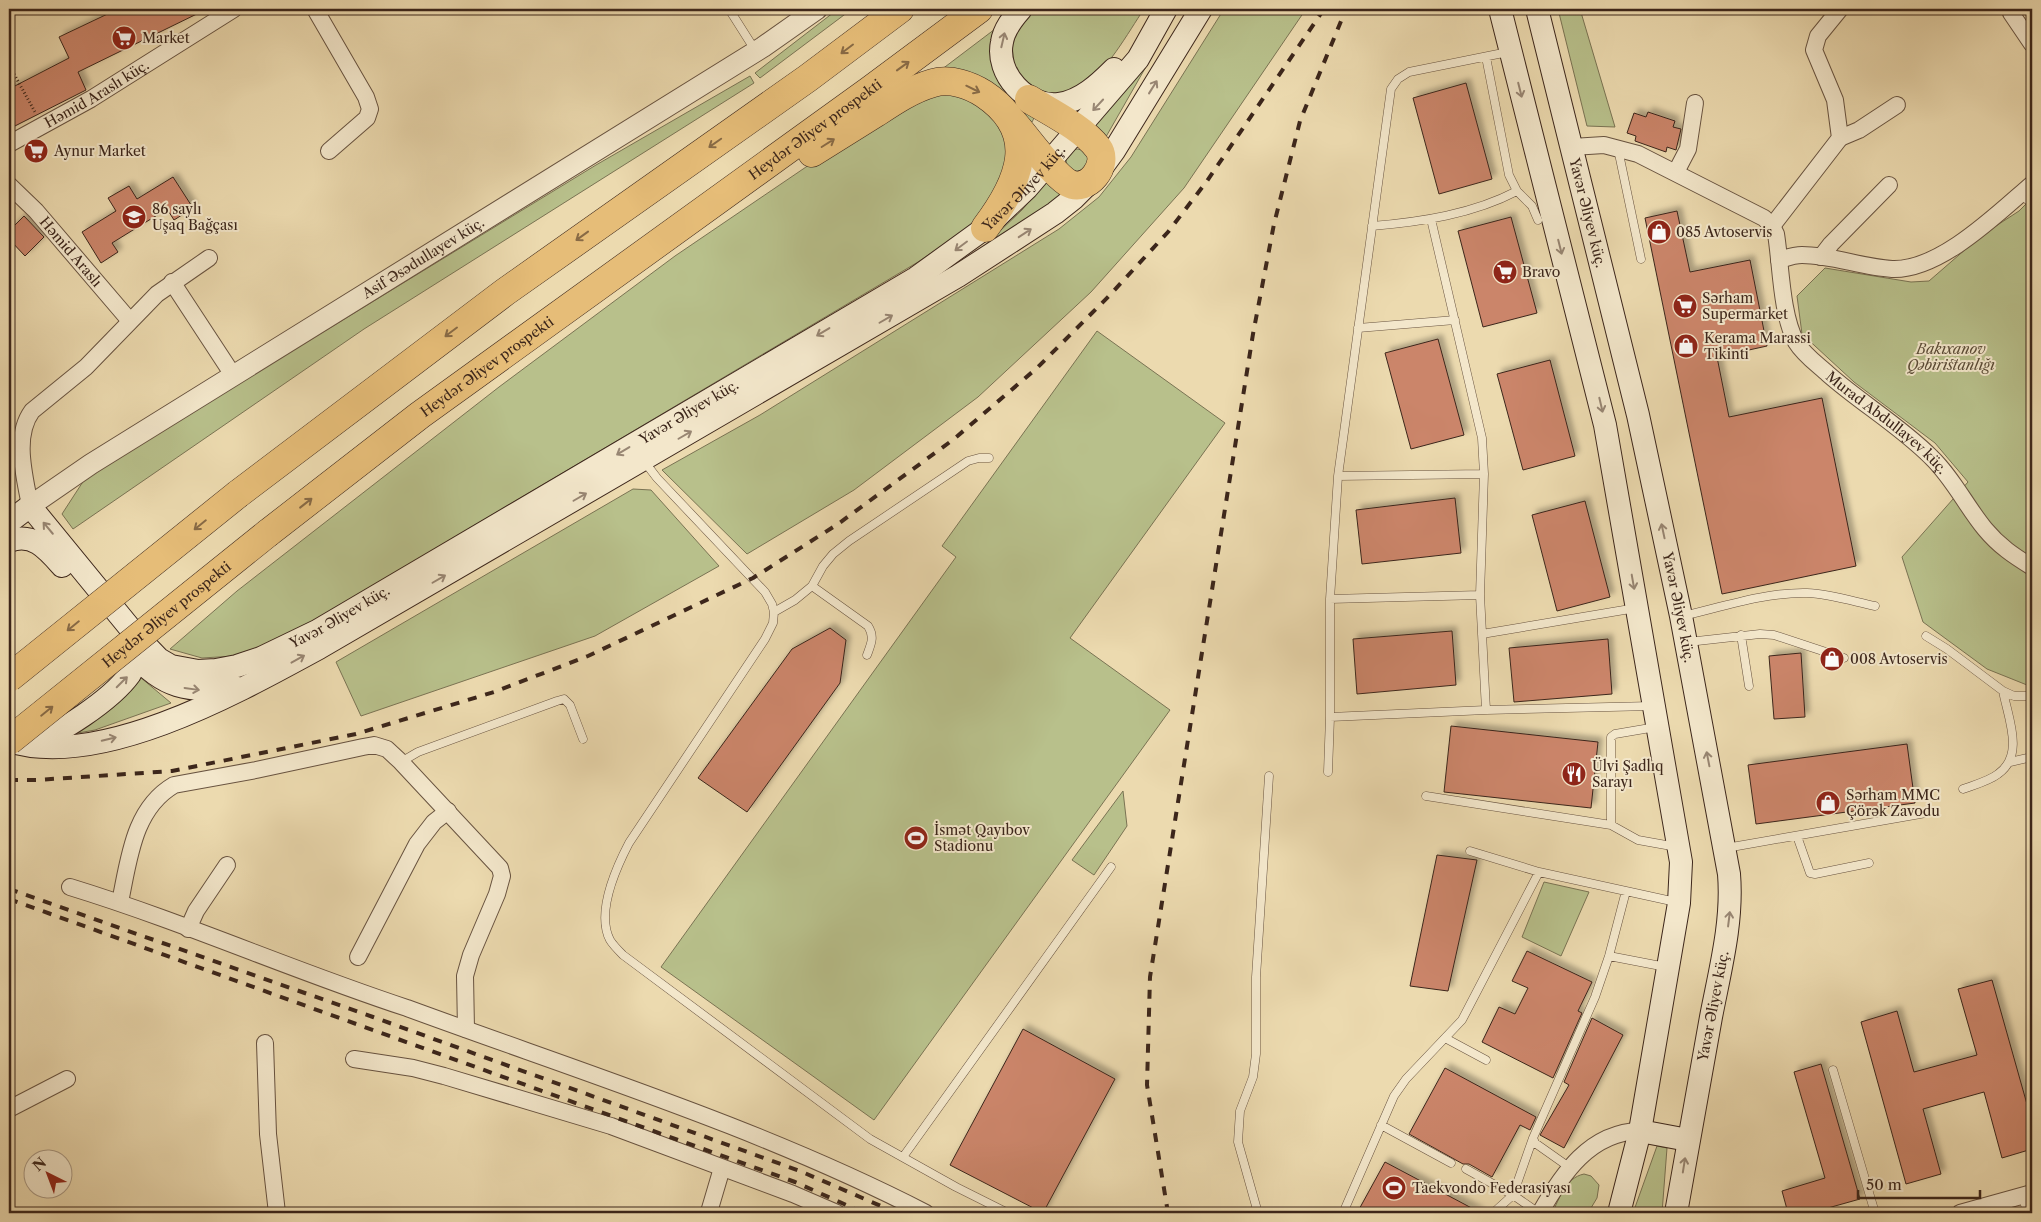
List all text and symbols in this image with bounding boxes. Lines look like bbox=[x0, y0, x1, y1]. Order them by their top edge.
supermarket icon: Market bbox=[111, 25, 137, 51]
place label: Market bbox=[142, 29, 190, 47]
one-way arrow bbox=[999, 33, 1008, 49]
one-way arrow bbox=[841, 43, 854, 54]
street label: Həmid Araslı küç. bbox=[41, 56, 152, 132]
one-way arrow bbox=[896, 61, 910, 71]
street label: Heydər Əliyev prospekti bbox=[745, 75, 885, 184]
one-way arrow bbox=[1149, 81, 1159, 95]
one-way arrow bbox=[1516, 81, 1525, 97]
one-way arrow bbox=[965, 85, 980, 94]
one-way arrow bbox=[1092, 99, 1104, 112]
one-way arrow bbox=[821, 137, 835, 147]
supermarket icon: Aynur Market bbox=[23, 138, 49, 164]
one-way arrow bbox=[708, 138, 722, 148]
street label: Yavər Əliyev küç. bbox=[978, 141, 1069, 235]
place label: Aynur Market bbox=[53, 142, 146, 160]
street label: Yavər Əliyev küç. bbox=[1565, 155, 1610, 270]
place label: 86 saylı Uşaq Bağçası bbox=[152, 200, 238, 234]
school or university icon: 86 saylı Uşaq Bağçası bbox=[121, 204, 147, 230]
street label: Həmid Araslı bbox=[36, 213, 106, 291]
street label: Asif Əsədullayev küç. bbox=[358, 213, 488, 303]
shop icon: 085 Avtoservis bbox=[1646, 219, 1672, 245]
place label: 085 Avtoservis bbox=[1676, 223, 1772, 241]
one-way arrow bbox=[1017, 228, 1031, 238]
one-way arrow bbox=[575, 231, 589, 241]
one-way arrow bbox=[1556, 239, 1566, 255]
one-way arrow bbox=[954, 241, 968, 251]
supermarket icon: Bravo bbox=[1492, 259, 1518, 285]
place label: Bravo bbox=[1522, 263, 1560, 281]
place label: Sərham Supermarket bbox=[1702, 289, 1788, 323]
supermarket icon: Sərham Supermarket bbox=[1672, 293, 1698, 319]
street label: Heydər Əliyev prospekti bbox=[417, 313, 557, 421]
one-way arrow bbox=[879, 313, 893, 323]
one-way arrow bbox=[444, 327, 458, 337]
one-way arrow bbox=[817, 328, 831, 338]
place label: Kerama Marassi Tikinti bbox=[1704, 329, 1811, 363]
shop icon: Kerama Marassi Tikinti bbox=[1673, 333, 1699, 359]
park label: Bakıxanov Qəbiristanlığı bbox=[1907, 340, 1995, 374]
street label: Murad Abdullayev küç. bbox=[1822, 367, 1952, 478]
street label: Yavər Əliyev küç. bbox=[635, 376, 742, 449]
one-way arrow bbox=[1597, 396, 1606, 412]
one-way arrow bbox=[678, 430, 692, 440]
one-way arrow bbox=[616, 446, 631, 456]
one-way arrow bbox=[572, 491, 586, 501]
one-way arrow bbox=[299, 498, 313, 508]
one-way arrow bbox=[194, 519, 207, 530]
one-way arrow bbox=[42, 522, 53, 535]
one-way arrow bbox=[1657, 523, 1667, 539]
street label: Yavər Əliyev küç. bbox=[1658, 549, 1699, 664]
street label: Heydər Əliyev prospekti bbox=[98, 557, 235, 672]
one-way arrow bbox=[432, 573, 446, 583]
one-way arrow bbox=[1629, 573, 1638, 589]
street label: Yavər Əliyev küç. bbox=[285, 581, 393, 652]
one-way arrow bbox=[67, 621, 80, 632]
shop icon: 008 Avtoservis bbox=[1819, 646, 1845, 672]
place label: 008 Avtoservis bbox=[1850, 650, 1948, 668]
one-way arrow bbox=[291, 654, 305, 664]
one-way arrow bbox=[116, 676, 128, 688]
one-way arrow bbox=[184, 684, 200, 694]
one-way arrow bbox=[40, 705, 53, 716]
one-way arrow bbox=[100, 734, 116, 743]
one-way arrow bbox=[1703, 751, 1712, 767]
place label: Ülvi Şadlıq Sarayı bbox=[1592, 757, 1664, 791]
restaurant icon: Ülvi Şadlıq Sarayı bbox=[1561, 761, 1587, 787]
place label: Sərham MMC Çörək Zavodu bbox=[1846, 786, 1940, 820]
shop icon: Sərham MMC Çörək Zavodu bbox=[1815, 790, 1841, 816]
place label: İsmət Qayıbov Stadionu bbox=[934, 821, 1030, 855]
sports icon: İsmət Qayıbov Stadionu bbox=[903, 825, 929, 851]
one-way arrow bbox=[1724, 912, 1734, 928]
street label: Yavər Əliyev küç. bbox=[1693, 949, 1733, 1064]
north arrow bbox=[22, 1150, 72, 1200]
text: N bbox=[29, 1154, 50, 1175]
one-way arrow bbox=[1679, 1157, 1689, 1173]
scale bar bbox=[1858, 1167, 1981, 1199]
sports icon: Taekvondo Federasiyası bbox=[1381, 1175, 1407, 1201]
text: 50 m bbox=[1866, 1175, 1902, 1194]
place label: Taekvondo Federasiyası bbox=[1412, 1179, 1571, 1197]

